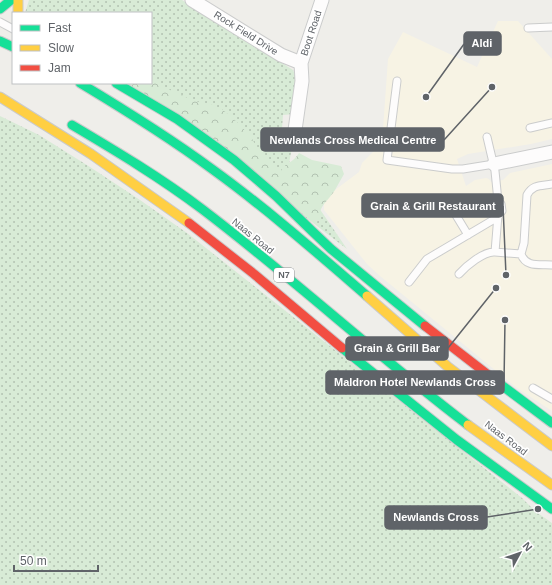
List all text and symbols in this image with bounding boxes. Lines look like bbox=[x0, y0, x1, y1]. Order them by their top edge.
street label: Rock Field Drive bbox=[212, 9, 280, 57]
street label: Boot Road bbox=[298, 9, 324, 57]
legend bbox=[12, 12, 152, 84]
text: Fast bbox=[48, 21, 72, 35]
callout: Aldi bbox=[464, 32, 501, 55]
text: Aldi bbox=[472, 37, 492, 49]
text: Slow bbox=[48, 41, 74, 55]
text: Jam bbox=[48, 61, 71, 75]
callout: Newlands Cross Medical Centre bbox=[261, 128, 444, 151]
text: Newlands Cross Medical Centre bbox=[270, 134, 436, 146]
callout: Grain & Grill Restaurant bbox=[362, 194, 503, 217]
text: Grain & Grill Restaurant bbox=[370, 200, 496, 212]
street label: Naas Road bbox=[230, 216, 276, 256]
road number: N7 bbox=[274, 268, 294, 282]
callout: Grain & Grill Bar bbox=[346, 337, 448, 360]
text: Grain & Grill Bar bbox=[354, 342, 441, 354]
callout: Maldron Hotel Newlands Cross bbox=[326, 371, 504, 394]
text: Maldron Hotel Newlands Cross bbox=[334, 376, 496, 388]
street label: Naas Road bbox=[483, 419, 529, 457]
callout: Newlands Cross bbox=[385, 506, 487, 529]
text: Newlands Cross bbox=[393, 511, 479, 523]
north arrow bbox=[500, 533, 540, 573]
text: N bbox=[521, 540, 535, 554]
scale bar bbox=[14, 547, 98, 573]
text: 50 m bbox=[20, 554, 47, 568]

